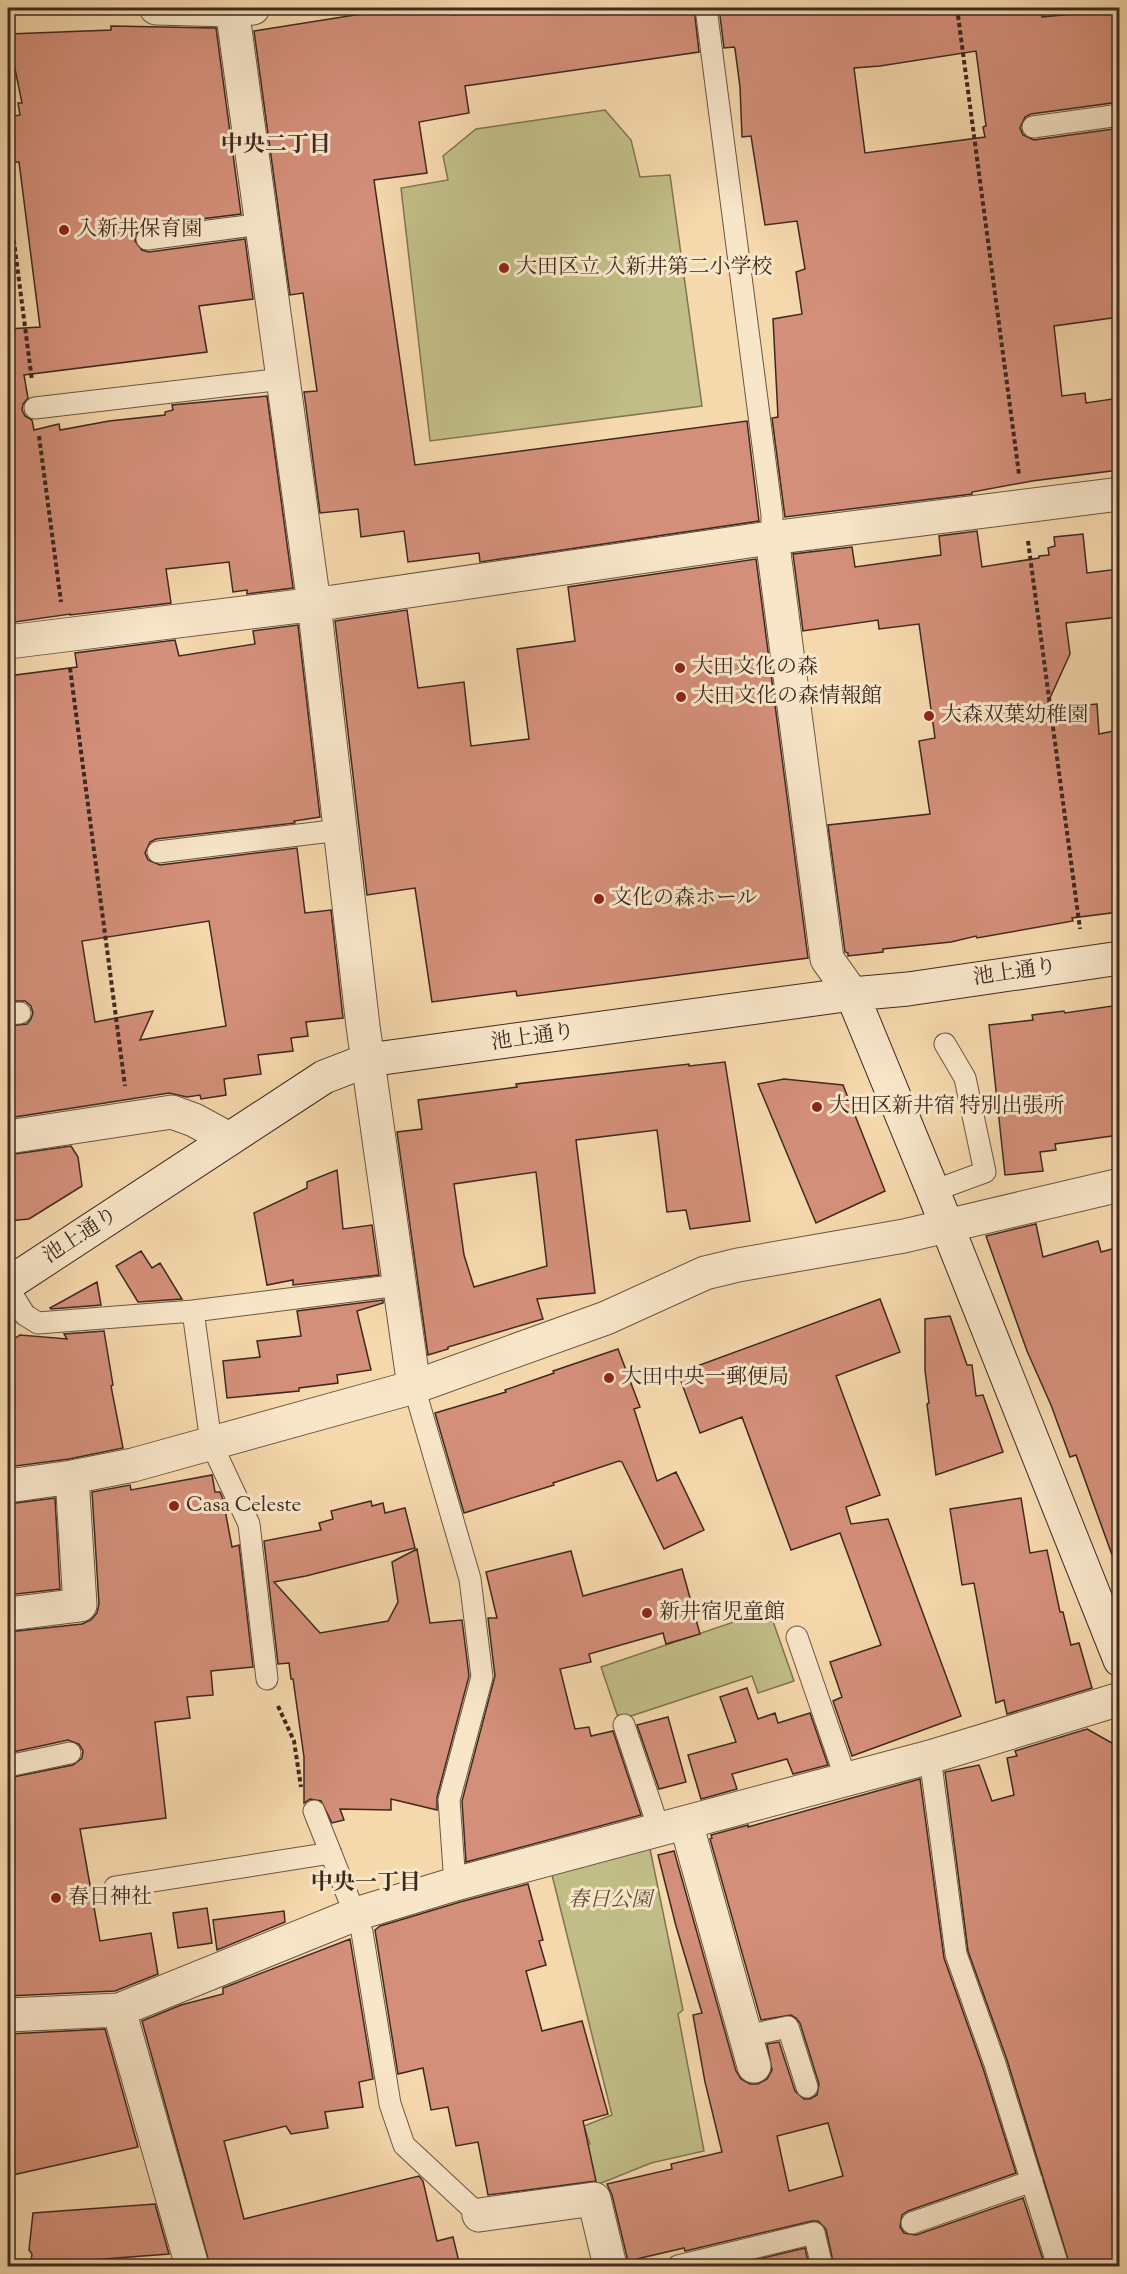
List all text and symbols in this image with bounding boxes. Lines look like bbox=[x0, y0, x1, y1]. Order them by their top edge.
district label: 中央二丁目 bbox=[221, 130, 331, 162]
place label: 入新井保育園 bbox=[76, 215, 202, 245]
marker: 入新井保育園 bbox=[57, 223, 71, 237]
place label: 大田区立 入新井第二小学校 bbox=[516, 253, 772, 283]
marker: 大田区立 入新井第二小学校 bbox=[497, 261, 511, 275]
place label: 大田文化の森 bbox=[692, 653, 818, 683]
marker: 大田文化の森 bbox=[673, 661, 687, 675]
place label: 大田文化の森情報館 bbox=[693, 682, 882, 712]
marker: 大田文化の森情報館 bbox=[674, 690, 688, 704]
place label: 大森双葉幼稚園 bbox=[941, 701, 1088, 731]
marker: 大森双葉幼稚園 bbox=[922, 709, 936, 723]
place label: 文化の森ホール bbox=[611, 884, 758, 914]
marker: 文化の森ホール bbox=[592, 892, 606, 906]
street label: 池上通り bbox=[971, 952, 1059, 994]
street label: 池上通り bbox=[489, 1017, 577, 1059]
place label: 大田区新井宿 特別出張所 bbox=[829, 1092, 1064, 1122]
marker: 大田区新井宿 特別出張所 bbox=[810, 1100, 824, 1114]
street label: 池上通り bbox=[38, 1201, 124, 1271]
place label: 大田中央一郵便局 bbox=[621, 1363, 789, 1393]
marker: 大田中央一郵便局 bbox=[602, 1371, 616, 1385]
place label: Casa Celeste bbox=[186, 1491, 301, 1521]
marker: Casa Celeste bbox=[167, 1499, 181, 1513]
place label: 新井宿児童館 bbox=[659, 1598, 785, 1628]
marker: 新井宿児童館 bbox=[640, 1606, 654, 1620]
district label: 中央一丁目 bbox=[311, 1868, 421, 1900]
place label: 春日神社 bbox=[68, 1883, 152, 1913]
park label: 春日公園 bbox=[568, 1886, 655, 1916]
marker: 春日神社 bbox=[49, 1891, 63, 1905]

